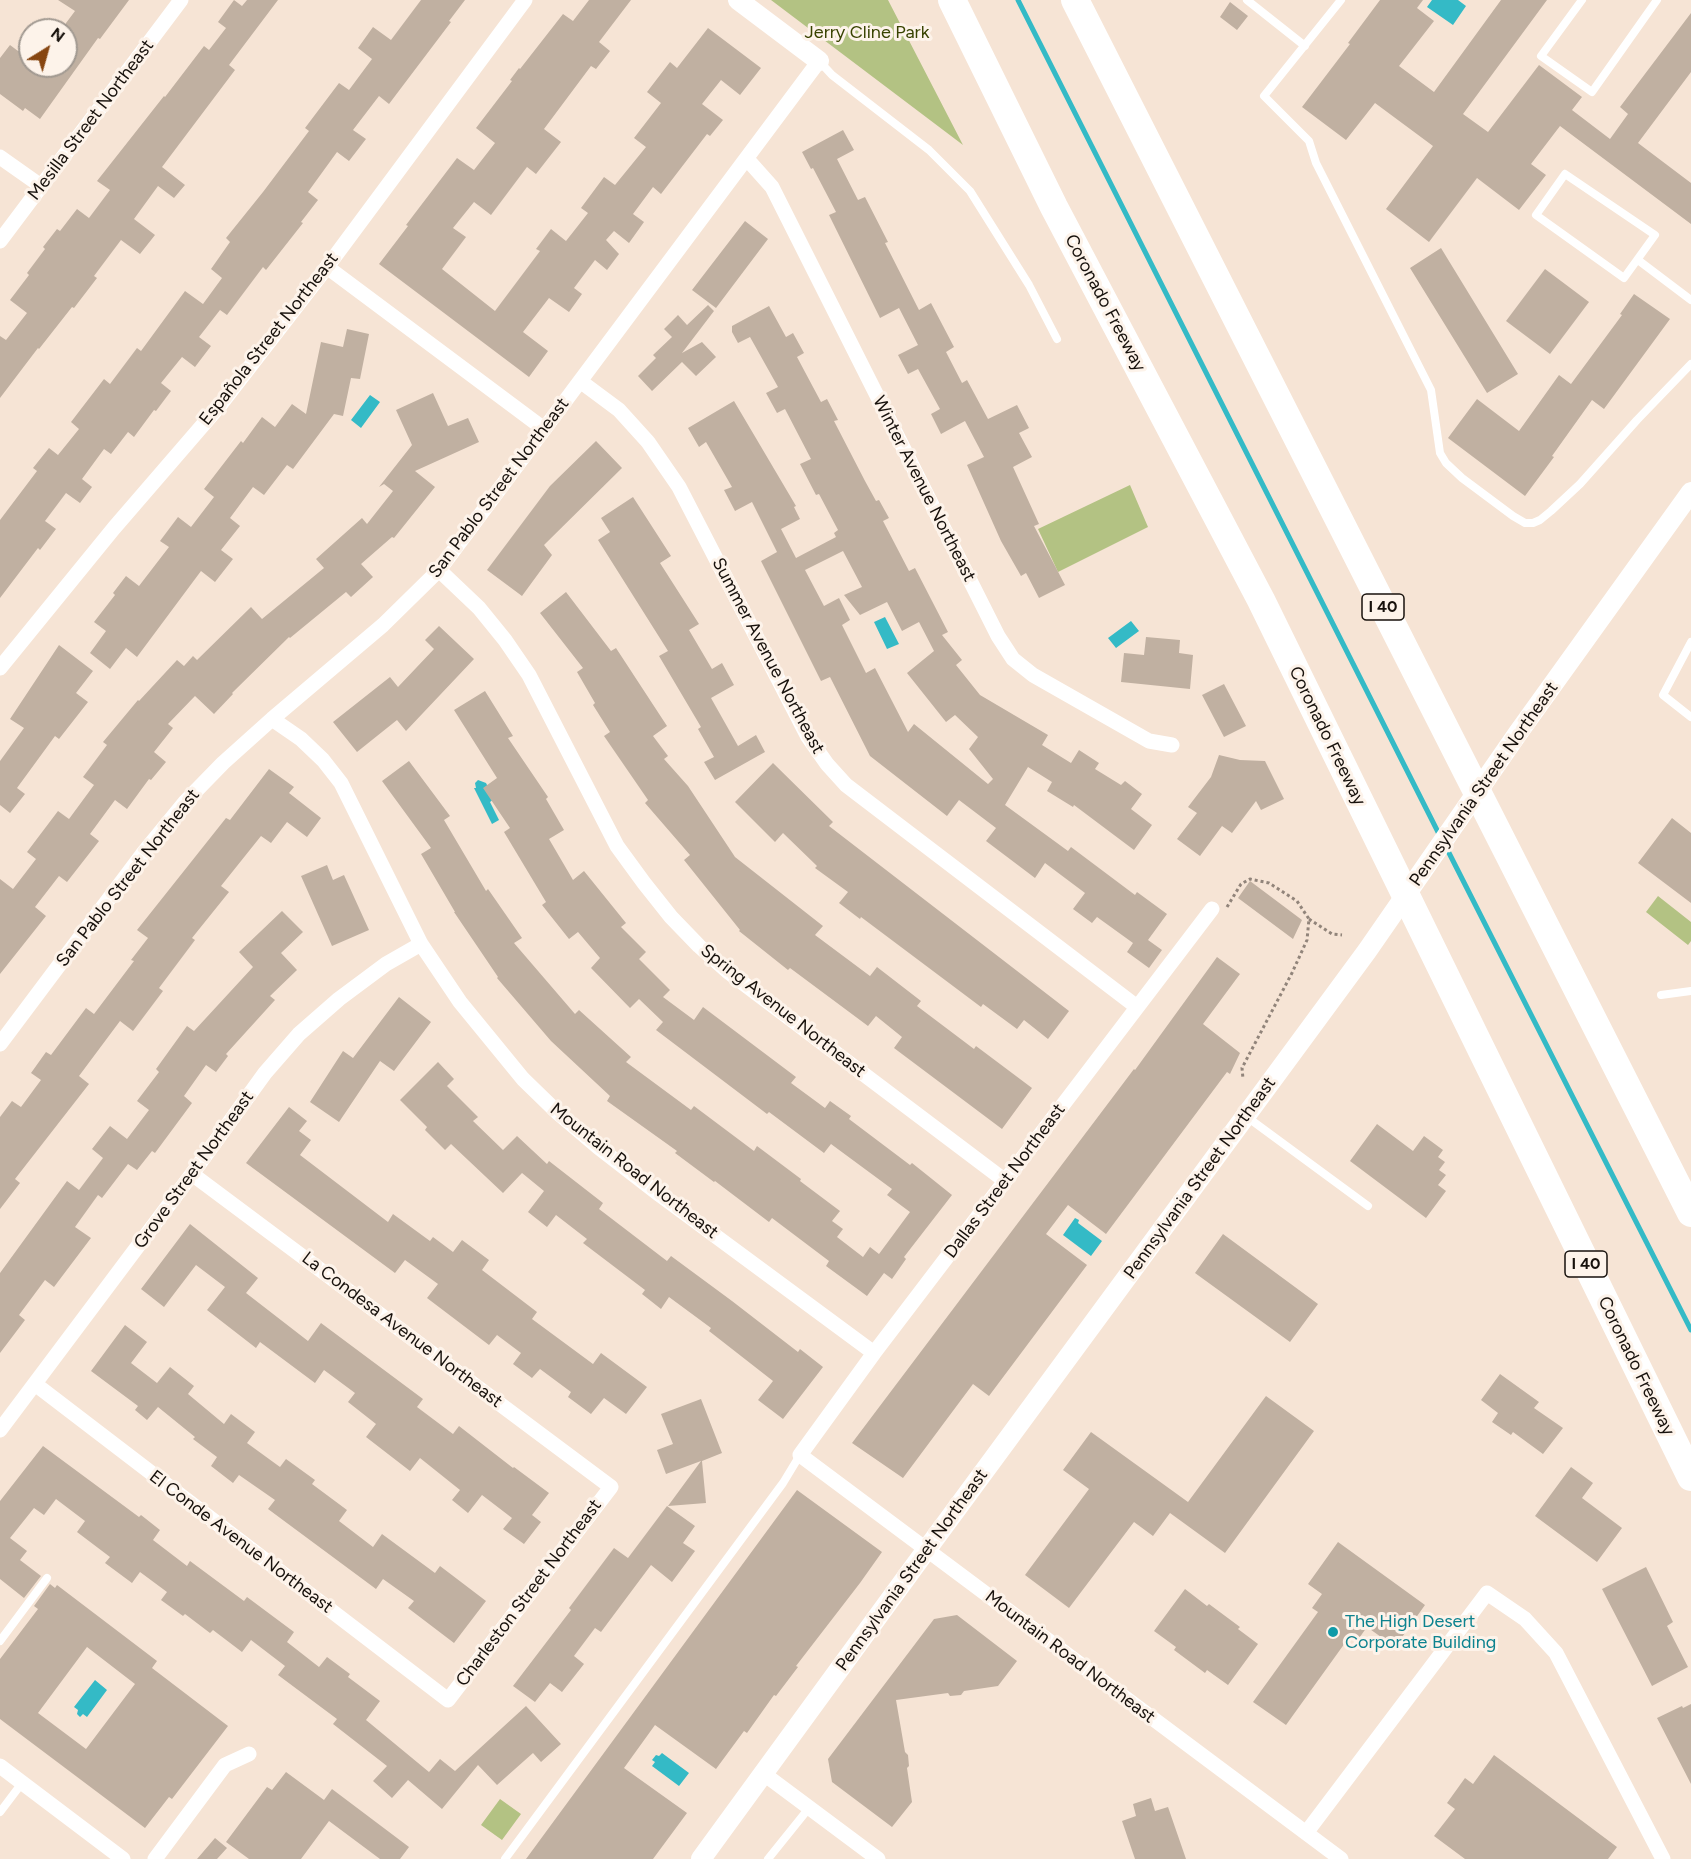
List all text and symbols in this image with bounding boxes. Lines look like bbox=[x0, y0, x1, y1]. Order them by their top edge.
north arrow bbox=[18, 18, 78, 78]
park label: Jerry Cline Park bbox=[805, 22, 929, 44]
street label: Mesilla Street Northeast bbox=[24, 35, 158, 205]
street label: Coronado Freeway bbox=[1060, 231, 1150, 375]
street label: Española Street Northeast bbox=[195, 248, 343, 430]
street label: Winter Avenue Northeast bbox=[868, 393, 980, 585]
street label: San Pablo Street Northeast bbox=[424, 394, 574, 582]
street label: Summer Avenue Northeast bbox=[707, 554, 829, 758]
road number: I 40 bbox=[1362, 594, 1404, 620]
street label: Coronado Freeway bbox=[1284, 663, 1370, 809]
street label: Pennsylvania Street Northeast bbox=[1405, 678, 1563, 890]
street label: San Pablo Street Northeast bbox=[52, 785, 204, 971]
street label: Spring Avenue Northeast bbox=[696, 940, 870, 1082]
street label: Pennsylvania Street Northeast bbox=[1119, 1073, 1281, 1283]
street label: Grove Street Northeast bbox=[130, 1087, 258, 1253]
street label: Mountain Road Northeast bbox=[545, 1099, 723, 1243]
street label: Dallas Street Northeast bbox=[940, 1099, 1070, 1263]
street label: La Condesa Avenue Northeast bbox=[297, 1247, 507, 1413]
road number: I 40 bbox=[1565, 1251, 1607, 1277]
street label: Coronado Freeway bbox=[1593, 1293, 1679, 1439]
street label: Pennsylvania Street Northeast bbox=[831, 1465, 993, 1675]
street label: El Conde Avenue Northeast bbox=[145, 1466, 337, 1618]
street label: Charleston Street Northeast bbox=[452, 1495, 606, 1691]
street label: Mountain Road Northeast bbox=[981, 1586, 1159, 1728]
place label: The High Desert Corporate Building bbox=[1345, 1611, 1496, 1654]
marker: The High Desert Corporate Building bbox=[1326, 1625, 1340, 1639]

